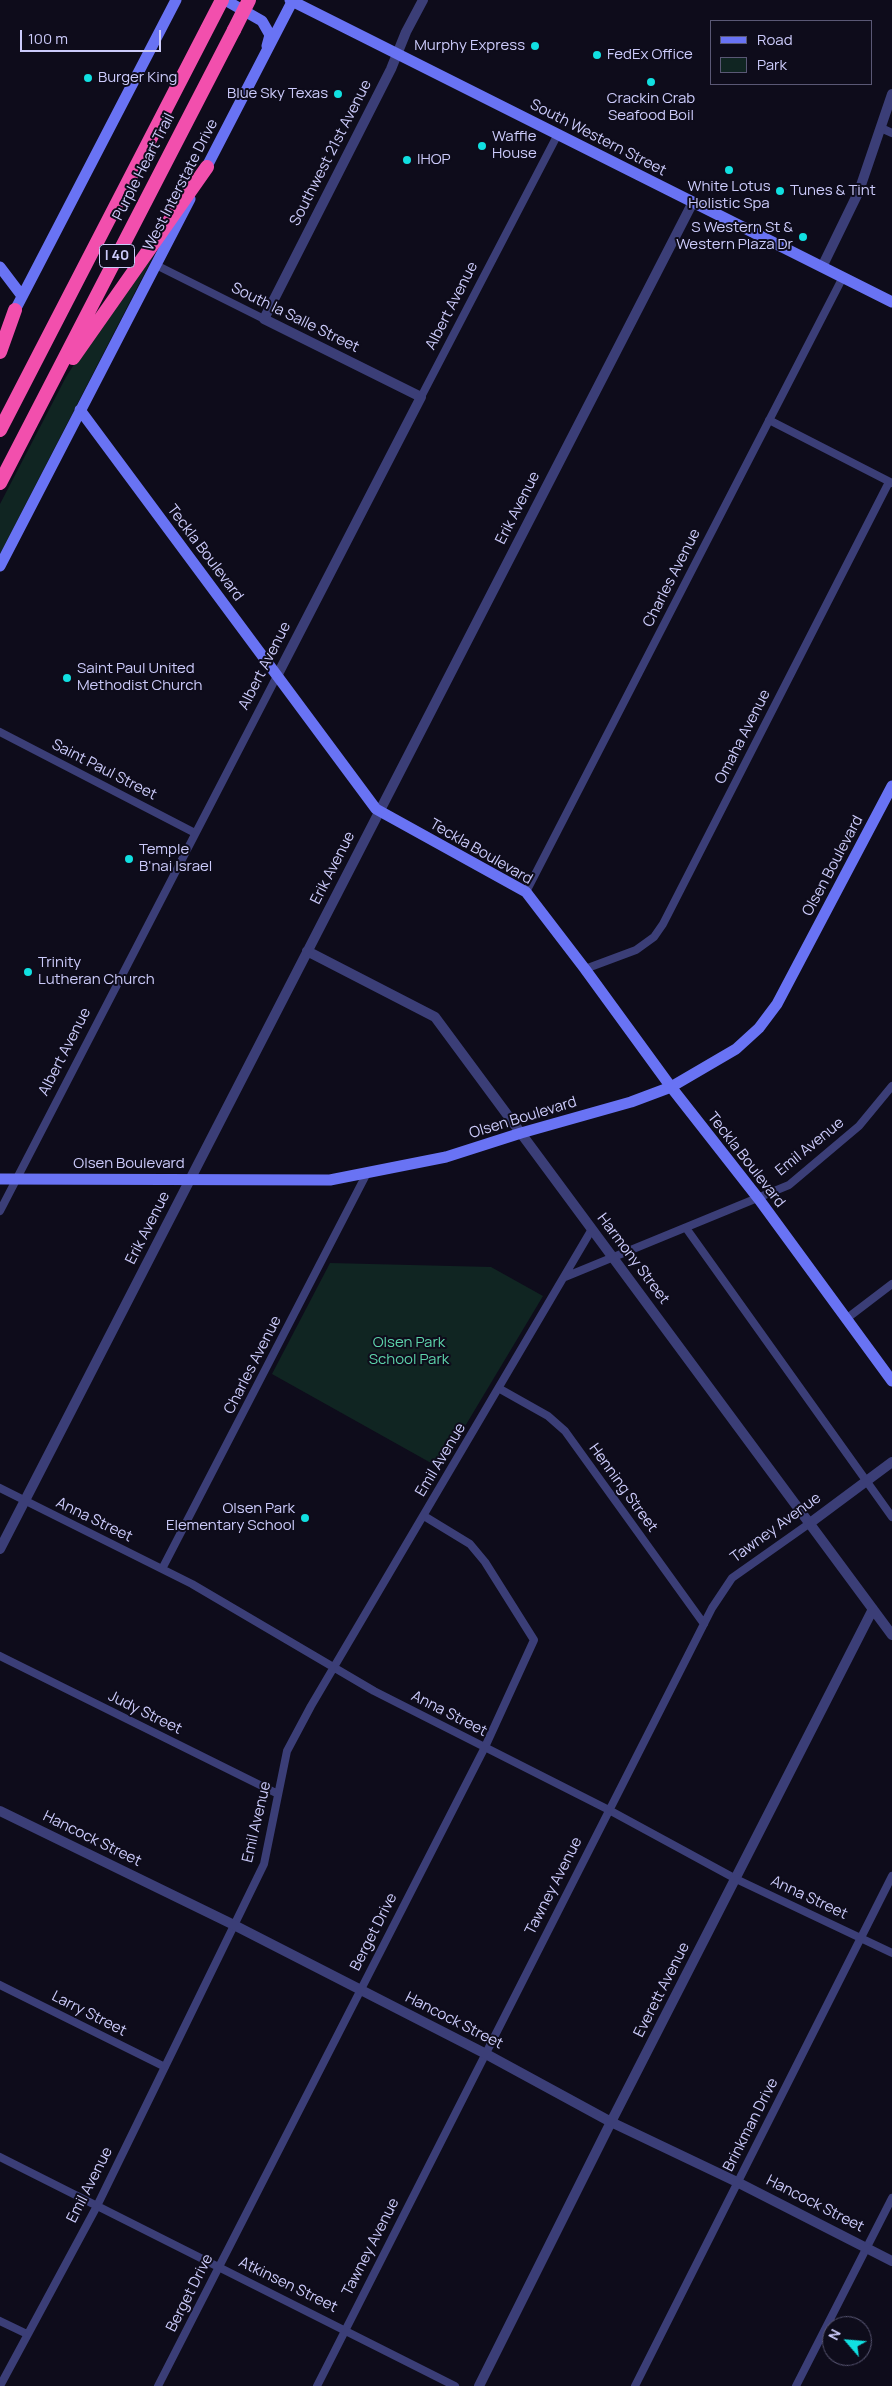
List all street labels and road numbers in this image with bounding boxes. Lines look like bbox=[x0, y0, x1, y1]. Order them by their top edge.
street label: Southwest 21st Avenue bbox=[286, 77, 376, 229]
street label: South Western Street bbox=[527, 96, 669, 180]
street label: Purple Heart Trail bbox=[109, 110, 179, 224]
street label: West Interstate Drive bbox=[140, 116, 222, 254]
road number: I 40 bbox=[100, 245, 134, 268]
street label: Albert Avenue bbox=[422, 259, 482, 353]
street label: South la Salle Street bbox=[228, 279, 362, 357]
street label: Erik Avenue bbox=[492, 469, 544, 547]
street label: Teckla Boulevard bbox=[163, 501, 247, 605]
street label: Charles Avenue bbox=[639, 526, 705, 630]
street label: Albert Avenue bbox=[235, 619, 295, 713]
street label: Omaha Avenue bbox=[711, 687, 775, 787]
street label: Saint Paul Street bbox=[48, 736, 160, 804]
street label: Olsen Boulevard bbox=[799, 813, 867, 919]
street label: Teckla Boulevard bbox=[426, 815, 536, 889]
street label: Erik Avenue bbox=[307, 829, 359, 907]
street label: Albert Avenue bbox=[35, 1005, 95, 1099]
street label: Olsen Boulevard bbox=[467, 1093, 579, 1143]
street label: Teckla Boulevard bbox=[703, 1109, 789, 1211]
street label: Emil Avenue bbox=[772, 1114, 848, 1180]
street label: Olsen Boulevard bbox=[73, 1155, 185, 1173]
street label: Erik Avenue bbox=[122, 1189, 174, 1267]
street label: Harmony Street bbox=[593, 1210, 673, 1308]
street label: Charles Avenue bbox=[220, 1313, 286, 1417]
street label: Emil Avenue bbox=[412, 1420, 470, 1500]
street label: Henning Street bbox=[585, 1440, 661, 1536]
street label: Tawney Avenue bbox=[727, 1489, 825, 1567]
street label: Anna Street bbox=[53, 1494, 135, 1546]
street label: Judy Street bbox=[105, 1687, 185, 1739]
street label: Anna Street bbox=[408, 1687, 490, 1741]
street label: Emil Avenue bbox=[239, 1780, 275, 1864]
street label: Hancock Street bbox=[40, 1807, 144, 1871]
street label: Tawney Avenue bbox=[522, 1834, 586, 1938]
street label: Anna Street bbox=[768, 1872, 850, 1924]
street label: Berget Drive bbox=[347, 1890, 401, 1974]
street label: Everett Avenue bbox=[630, 1940, 694, 2040]
street label: Larry Street bbox=[49, 1987, 129, 2041]
street label: Hancock Street bbox=[402, 1989, 506, 2053]
street label: Brinkman Drive bbox=[720, 2075, 782, 2175]
street label: Emil Avenue bbox=[63, 2144, 117, 2226]
street label: Hancock Street bbox=[763, 2172, 867, 2236]
street label: Tawney Avenue bbox=[339, 2195, 403, 2299]
street label: Berget Drive bbox=[163, 2251, 217, 2335]
street label: Atkinsen Street bbox=[236, 2253, 340, 2317]

